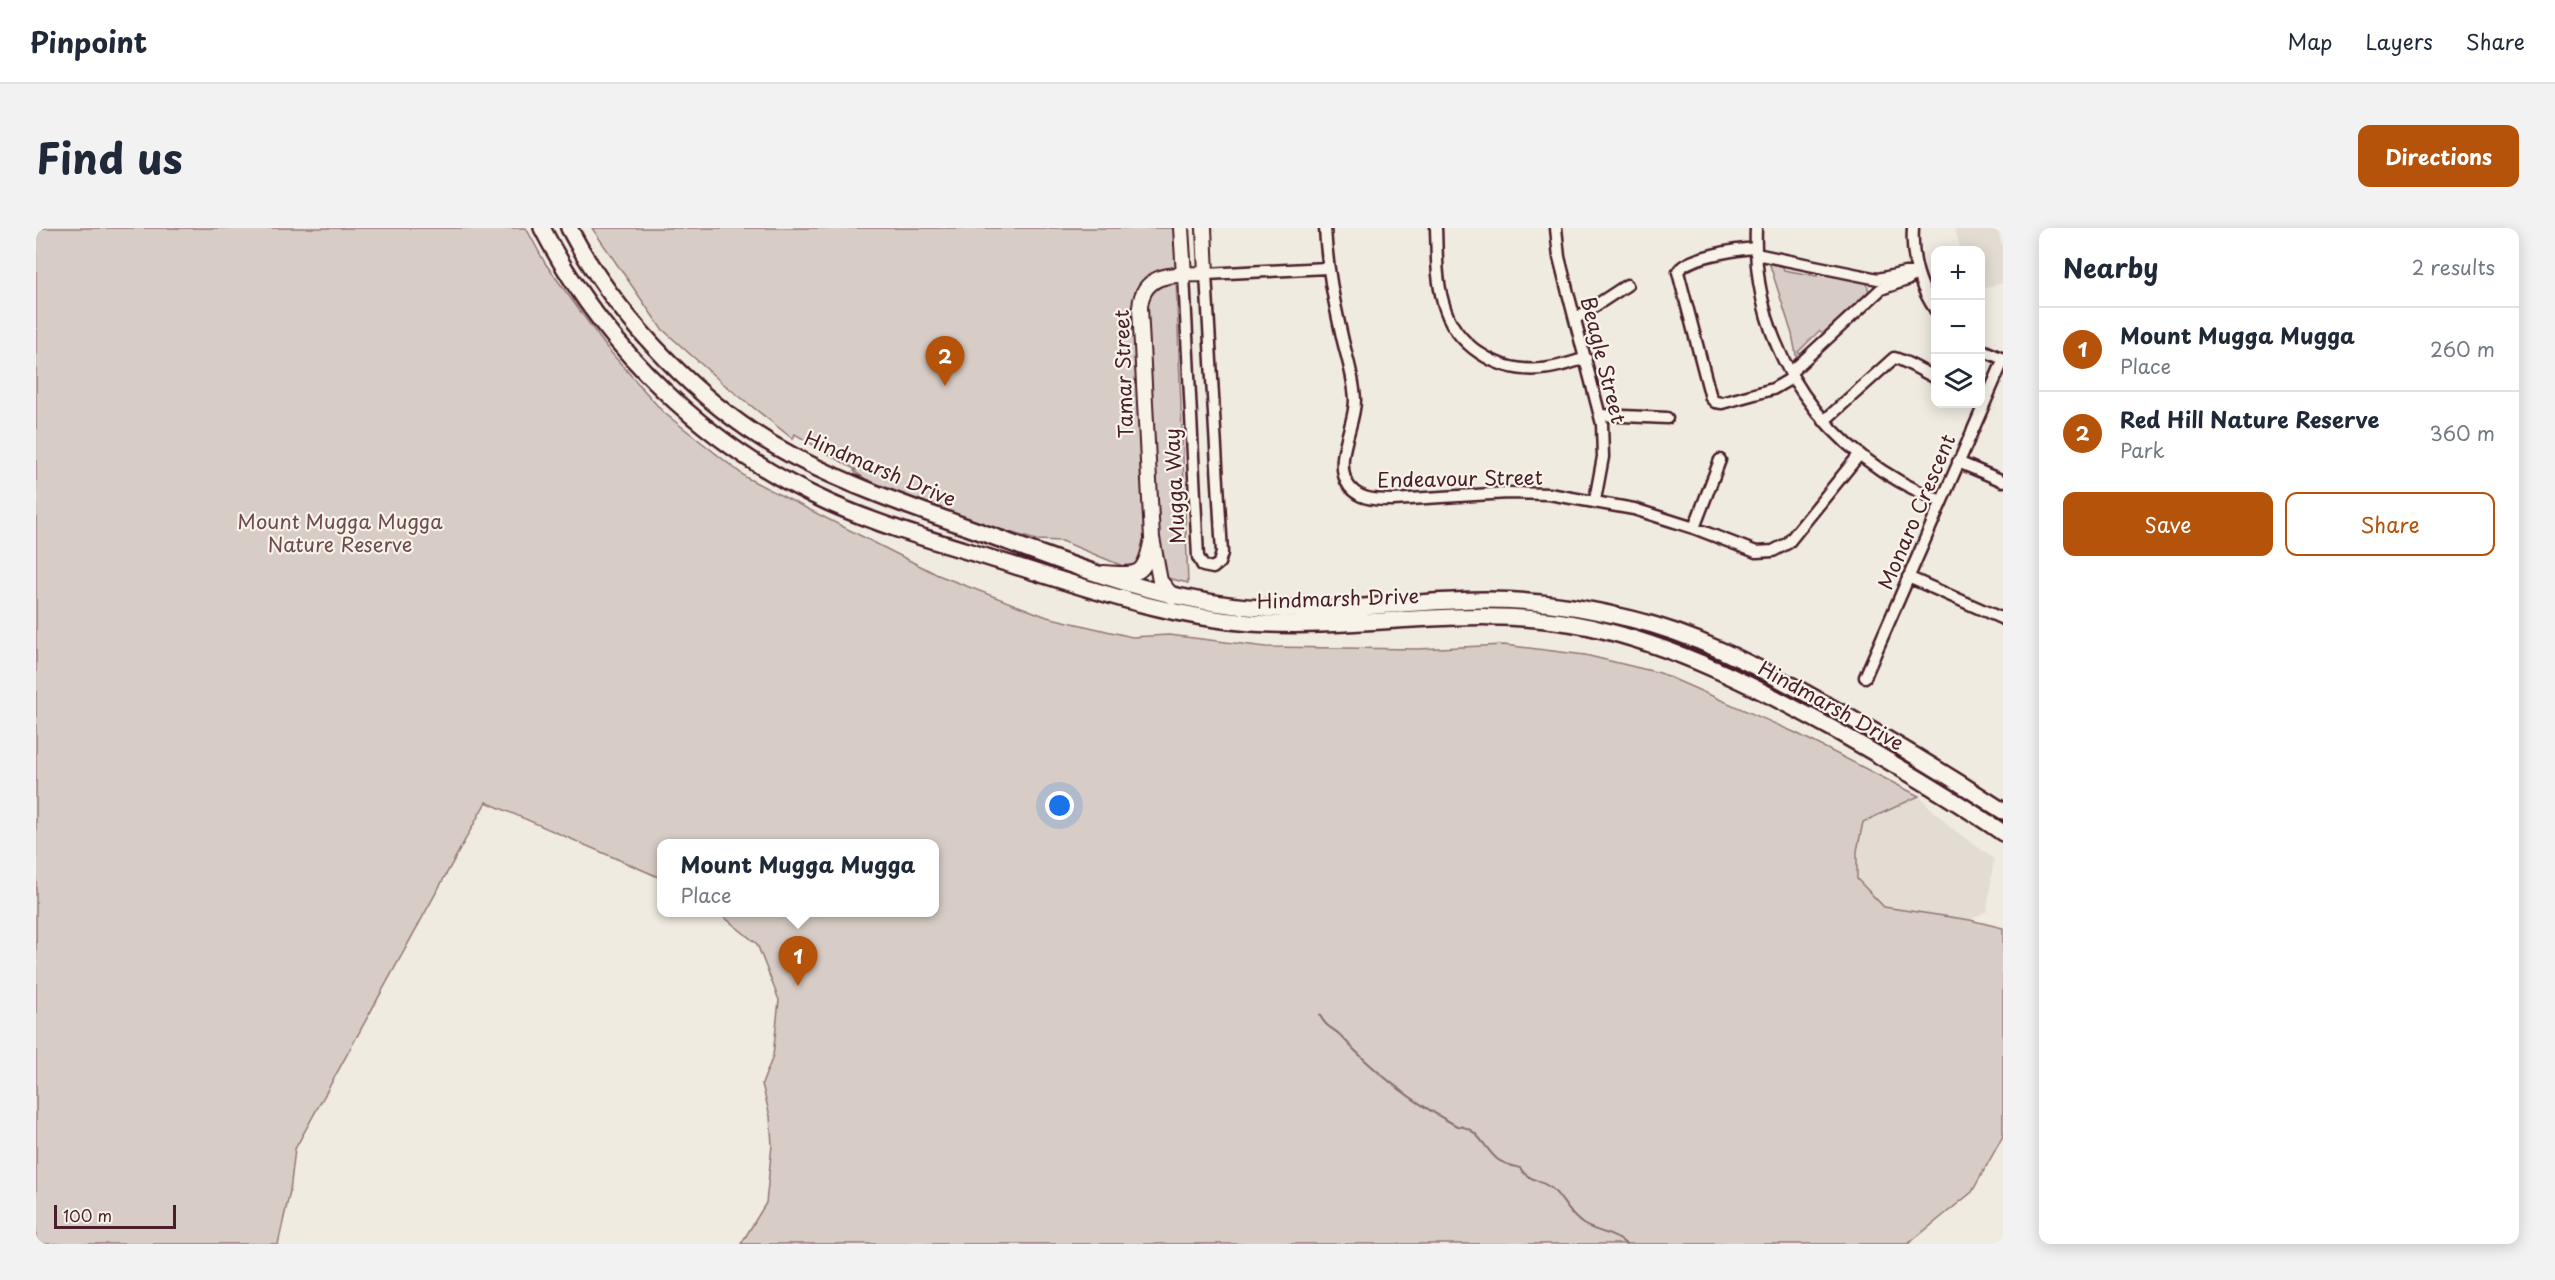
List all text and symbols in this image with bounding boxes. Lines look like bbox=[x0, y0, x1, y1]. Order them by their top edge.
text: Pinpoint bbox=[30, 20, 147, 63]
text: Map bbox=[2288, 25, 2332, 57]
text: Layers bbox=[2365, 25, 2433, 57]
text: Share bbox=[2466, 25, 2525, 57]
text: Find us bbox=[36, 125, 183, 188]
button: Directions bbox=[2358, 125, 2519, 187]
map controls bbox=[1931, 246, 1985, 408]
button: + bbox=[1931, 246, 1985, 300]
text: Nearby bbox=[2063, 248, 2158, 287]
text: 2 results bbox=[2412, 252, 2495, 282]
street label: Beagle Street bbox=[1574, 293, 1634, 426]
button: − bbox=[1931, 300, 1985, 354]
street label: Tamar Street bbox=[1106, 309, 1140, 439]
text: Mount Mugga Mugga bbox=[2120, 318, 2355, 351]
text: 1 bbox=[2078, 334, 2087, 364]
text: 260 m bbox=[2430, 334, 2495, 364]
pin: 2 bbox=[926, 336, 964, 386]
text: Place bbox=[2120, 351, 2171, 381]
button: layers bbox=[1931, 354, 1985, 408]
text: Red Hill Nature Reserve bbox=[2120, 402, 2379, 435]
text: 2 bbox=[2075, 418, 2090, 448]
text: 360 m bbox=[2429, 418, 2495, 448]
street label: Hindmarsh Drive bbox=[800, 423, 961, 514]
street label: Mugga Way bbox=[1156, 427, 1192, 545]
street label: Monaro Crescent bbox=[1870, 429, 1962, 594]
text: Park bbox=[2120, 435, 2165, 465]
street label: Endeavour Street bbox=[1377, 462, 1543, 494]
button: Save bbox=[2063, 492, 2273, 556]
button: Share bbox=[2285, 492, 2495, 556]
park label: Mount Mugga Mugga Nature Reserve bbox=[237, 506, 443, 559]
street label: Hindmarsh Drive bbox=[1256, 580, 1420, 616]
street label: Hindmarsh Drive bbox=[1753, 653, 1910, 758]
your location bbox=[1045, 791, 1074, 820]
popup bbox=[657, 839, 939, 917]
text: Mount Mugga Mugga bbox=[681, 847, 915, 880]
text: Place bbox=[681, 880, 732, 910]
pin: 1 bbox=[778, 936, 818, 986]
scale bar bbox=[54, 1202, 176, 1230]
text: 100 m bbox=[63, 1203, 112, 1227]

